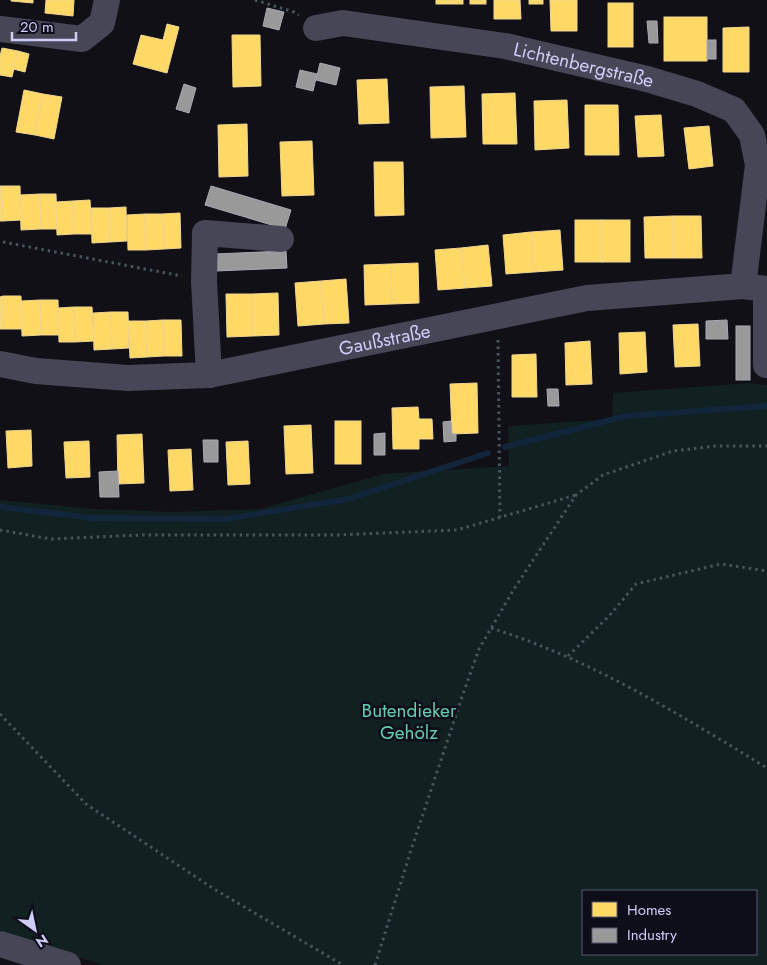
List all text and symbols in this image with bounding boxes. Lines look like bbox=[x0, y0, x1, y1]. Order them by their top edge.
scale bar bbox=[12, 10, 76, 42]
text: 20 m bbox=[20, 16, 54, 38]
street label: Lichtenbergstraße bbox=[511, 35, 657, 94]
street label: Gaußstraße bbox=[336, 317, 433, 362]
park label: Butendieker Gehölz bbox=[362, 697, 457, 746]
legend bbox=[582, 890, 757, 955]
text: Homes bbox=[627, 899, 671, 921]
north arrow bbox=[10, 905, 60, 955]
text: Industry bbox=[627, 924, 677, 946]
text: N bbox=[32, 929, 52, 952]

